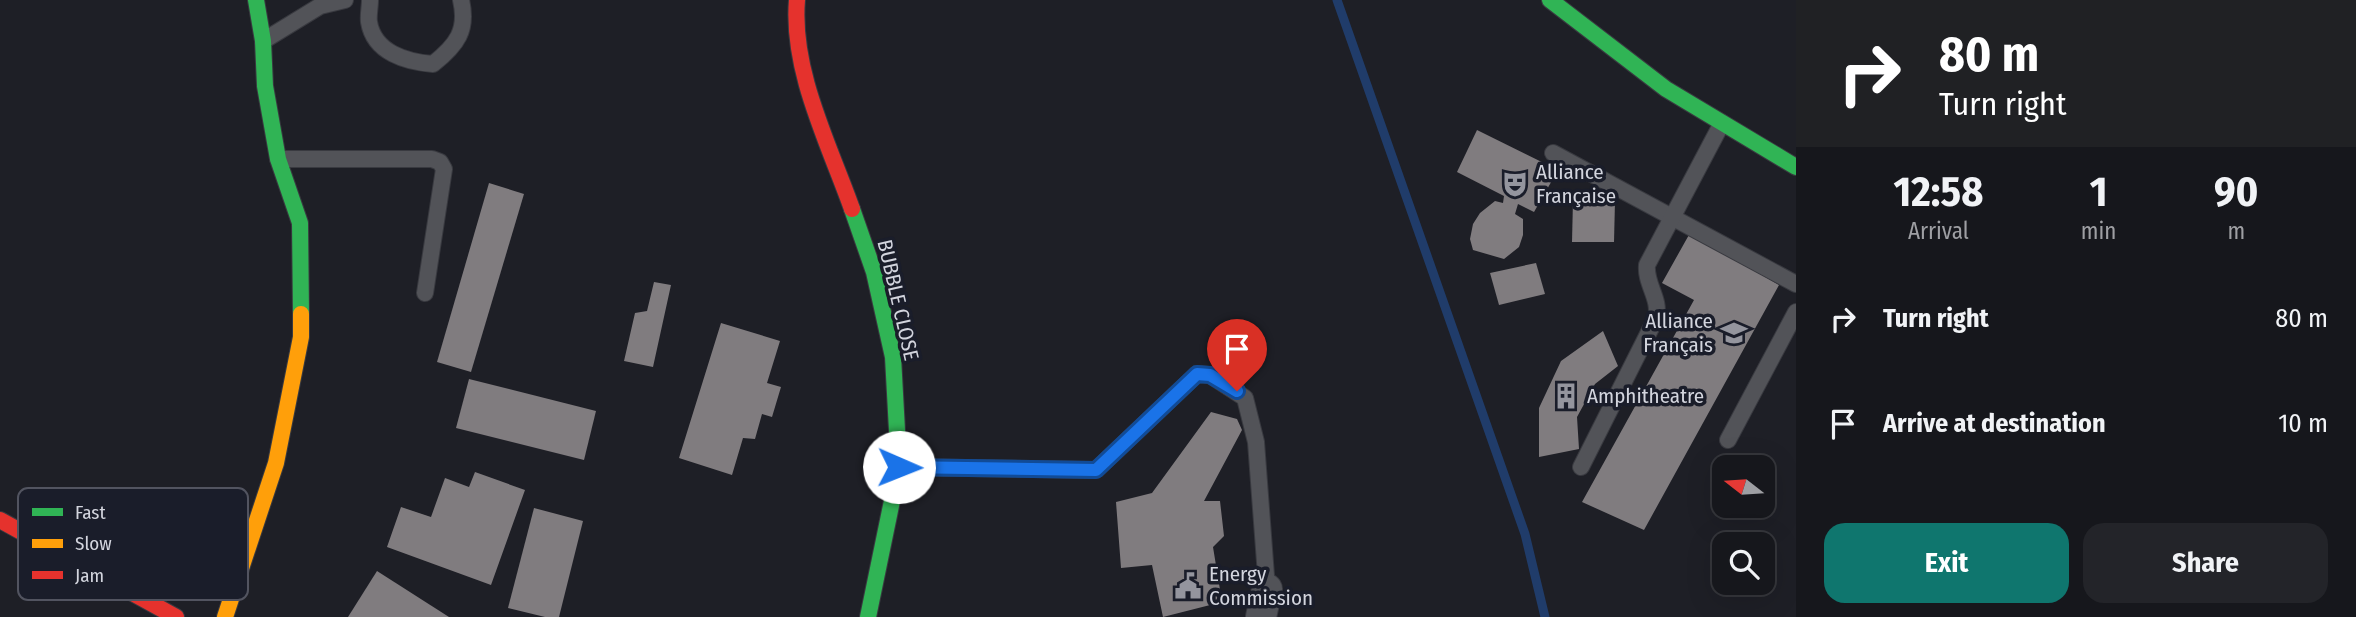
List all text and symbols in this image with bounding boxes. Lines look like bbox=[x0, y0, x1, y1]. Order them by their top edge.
text: 80 m bbox=[1939, 25, 2039, 84]
icon: right bbox=[1824, 28, 1915, 119]
text: Turn right bbox=[1939, 85, 2066, 123]
place label: Alliance Française bbox=[1536, 159, 1616, 209]
text: 12:58 bbox=[1893, 167, 1983, 217]
text: 1 bbox=[2090, 167, 2108, 217]
text: 90 bbox=[2214, 167, 2259, 217]
theatre icon: Alliance Française bbox=[1500, 169, 1530, 199]
text: Arrival bbox=[1908, 217, 1969, 245]
text: min bbox=[2081, 217, 2116, 245]
text: m bbox=[2227, 217, 2245, 245]
street label: BUBBLE CLOSE bbox=[871, 237, 925, 363]
icon: right bbox=[1824, 300, 1862, 338]
text: Turn right bbox=[1883, 303, 1989, 334]
text: 80 m bbox=[2275, 303, 2328, 334]
place label: Alliance Français bbox=[1643, 308, 1713, 358]
school or university icon: Alliance Français bbox=[1719, 318, 1749, 348]
pin bbox=[1207, 319, 1267, 391]
icon: arrive bbox=[1218, 330, 1256, 368]
building icon: Amphitheatre bbox=[1551, 381, 1581, 411]
place label: Amphitheatre bbox=[1587, 383, 1704, 409]
icon: arrive bbox=[1824, 405, 1862, 443]
text: Arrive at destination bbox=[1883, 408, 2106, 439]
text: 10 m bbox=[2278, 408, 2328, 439]
position arrow bbox=[862, 430, 936, 504]
north arrow bbox=[1712, 455, 1774, 518]
map controls bbox=[1712, 455, 1775, 595]
legend bbox=[18, 488, 248, 600]
text: Fast bbox=[75, 501, 106, 524]
button: Exit bbox=[1824, 523, 2069, 603]
button: Share bbox=[2083, 523, 2328, 603]
text: Slow bbox=[75, 532, 112, 555]
button: search bbox=[1712, 532, 1775, 595]
place label: Energy Commission bbox=[1209, 561, 1313, 611]
text: Jam bbox=[75, 564, 104, 587]
public building icon: Energy Commission bbox=[1173, 571, 1203, 601]

